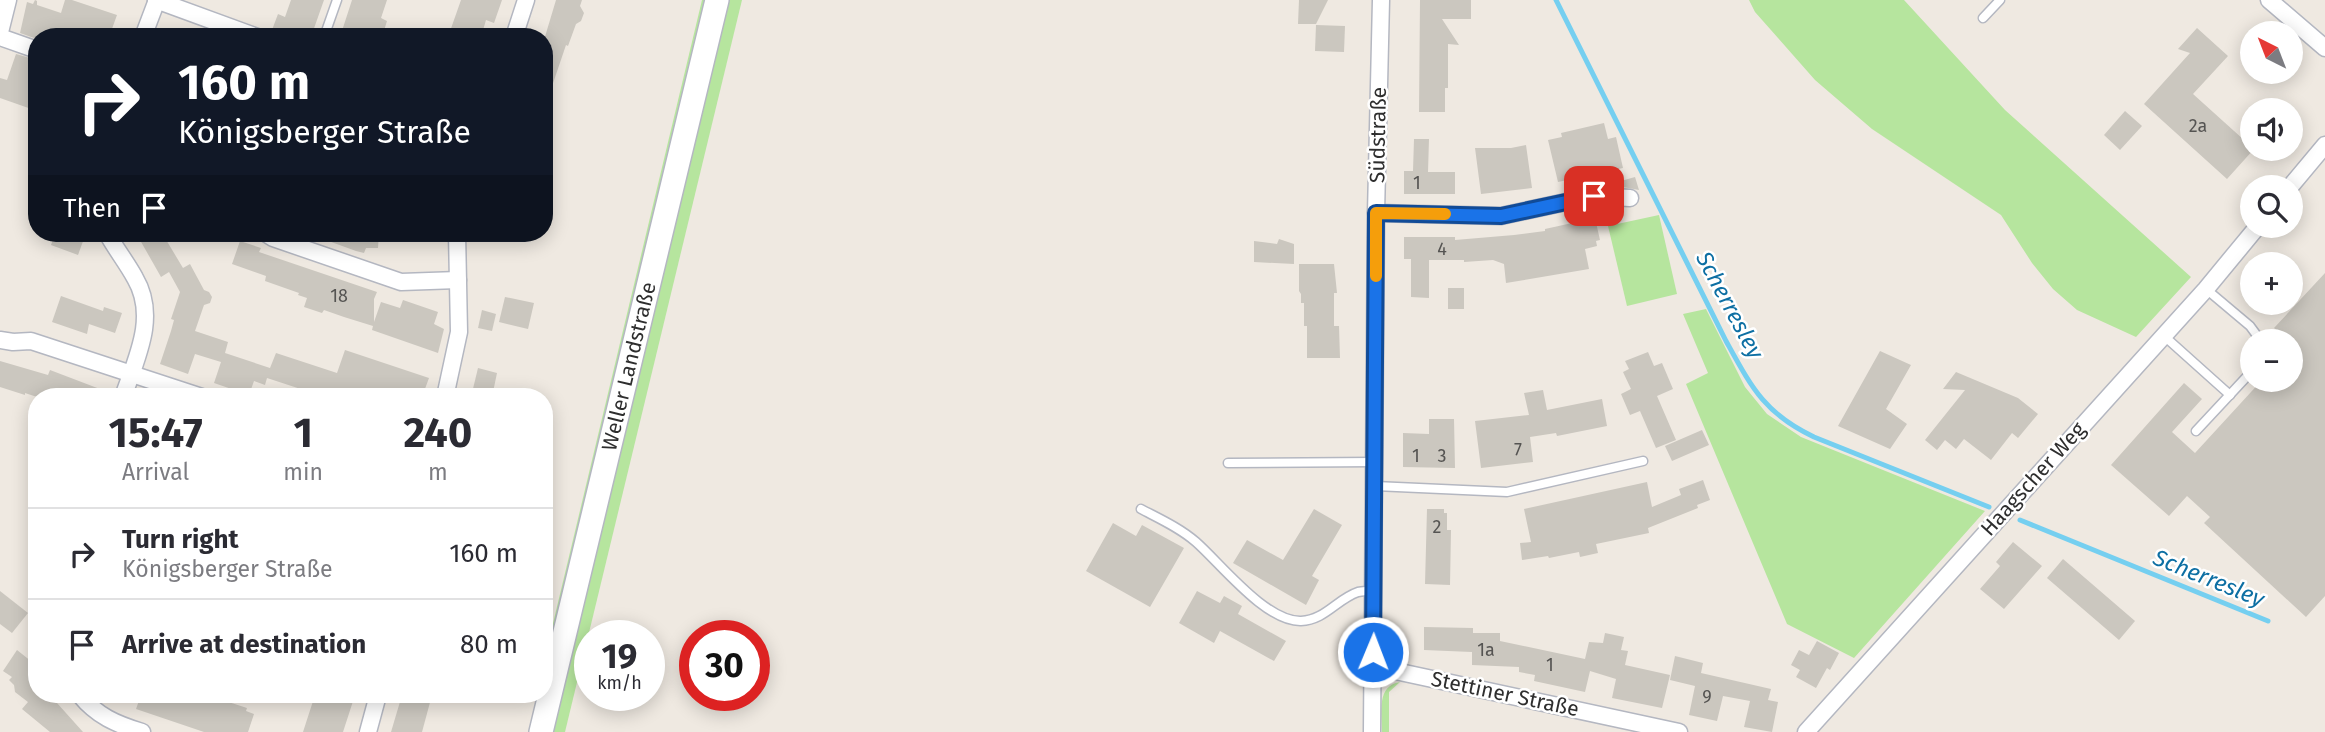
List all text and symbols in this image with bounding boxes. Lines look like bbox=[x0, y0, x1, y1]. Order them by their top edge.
north arrow bbox=[2240, 21, 2303, 84]
map controls bbox=[2240, 21, 2303, 392]
text: 160 m bbox=[178, 53, 310, 112]
icon: right bbox=[63, 56, 154, 147]
street label: Südstraße bbox=[1364, 87, 1392, 183]
button: sound bbox=[2240, 98, 2303, 161]
text: Königsberger Straße bbox=[178, 113, 471, 151]
house number: 2a bbox=[2189, 115, 2207, 137]
pin bbox=[1564, 166, 1624, 226]
house number: 1 bbox=[1413, 172, 1421, 194]
button: search bbox=[2240, 175, 2303, 238]
icon: arrive bbox=[1575, 177, 1613, 215]
icon: arrive bbox=[135, 189, 173, 227]
text: Then bbox=[63, 193, 121, 224]
house number: 4 bbox=[1437, 238, 1447, 260]
water label: Scherresley bbox=[1690, 246, 1770, 364]
button: + bbox=[2240, 252, 2303, 315]
street label: Weller Landstraße bbox=[596, 279, 662, 453]
house number: 18 bbox=[330, 285, 348, 307]
button: − bbox=[2240, 329, 2303, 392]
text: 15:47 bbox=[109, 408, 203, 458]
text: 1 bbox=[293, 408, 313, 458]
text: 240 bbox=[404, 408, 472, 458]
street label: Haagscher Weg bbox=[1975, 417, 2091, 541]
house number: 7 bbox=[1514, 439, 1522, 461]
house number: 1 bbox=[1412, 445, 1420, 467]
house number: 3 bbox=[1438, 445, 1446, 467]
text: Arrival bbox=[122, 458, 189, 486]
text: min bbox=[283, 458, 323, 486]
text: m bbox=[428, 458, 448, 486]
house number: 2 bbox=[1433, 516, 1442, 538]
text: Turn right bbox=[122, 524, 239, 555]
icon: right bbox=[63, 535, 101, 573]
text: 160 m bbox=[449, 538, 518, 569]
water label: Scherresley bbox=[2148, 543, 2269, 613]
text: Königsberger Straße bbox=[122, 555, 333, 583]
position arrow bbox=[1336, 615, 1410, 689]
speed limit sign: 30 bbox=[679, 620, 770, 711]
icon: arrive bbox=[63, 626, 101, 664]
text: Arrive at destination bbox=[122, 629, 366, 660]
text: 80 m bbox=[460, 629, 518, 660]
text: 19 bbox=[602, 635, 637, 677]
house number: 1a bbox=[1477, 639, 1495, 661]
house number: 1 bbox=[1546, 654, 1554, 676]
street label: Stettiner Straße bbox=[1429, 666, 1581, 722]
text: km/h bbox=[597, 672, 642, 694]
house number: 9 bbox=[1702, 686, 1712, 708]

